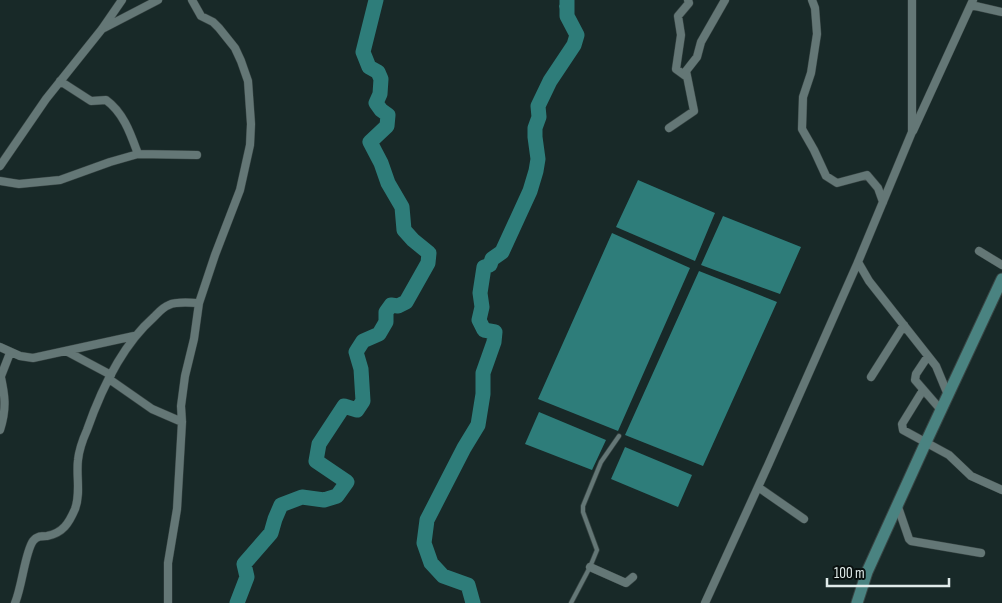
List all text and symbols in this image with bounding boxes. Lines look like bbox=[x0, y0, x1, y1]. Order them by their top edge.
scale bar bbox=[827, 556, 950, 588]
text: 100 m bbox=[834, 564, 865, 583]

